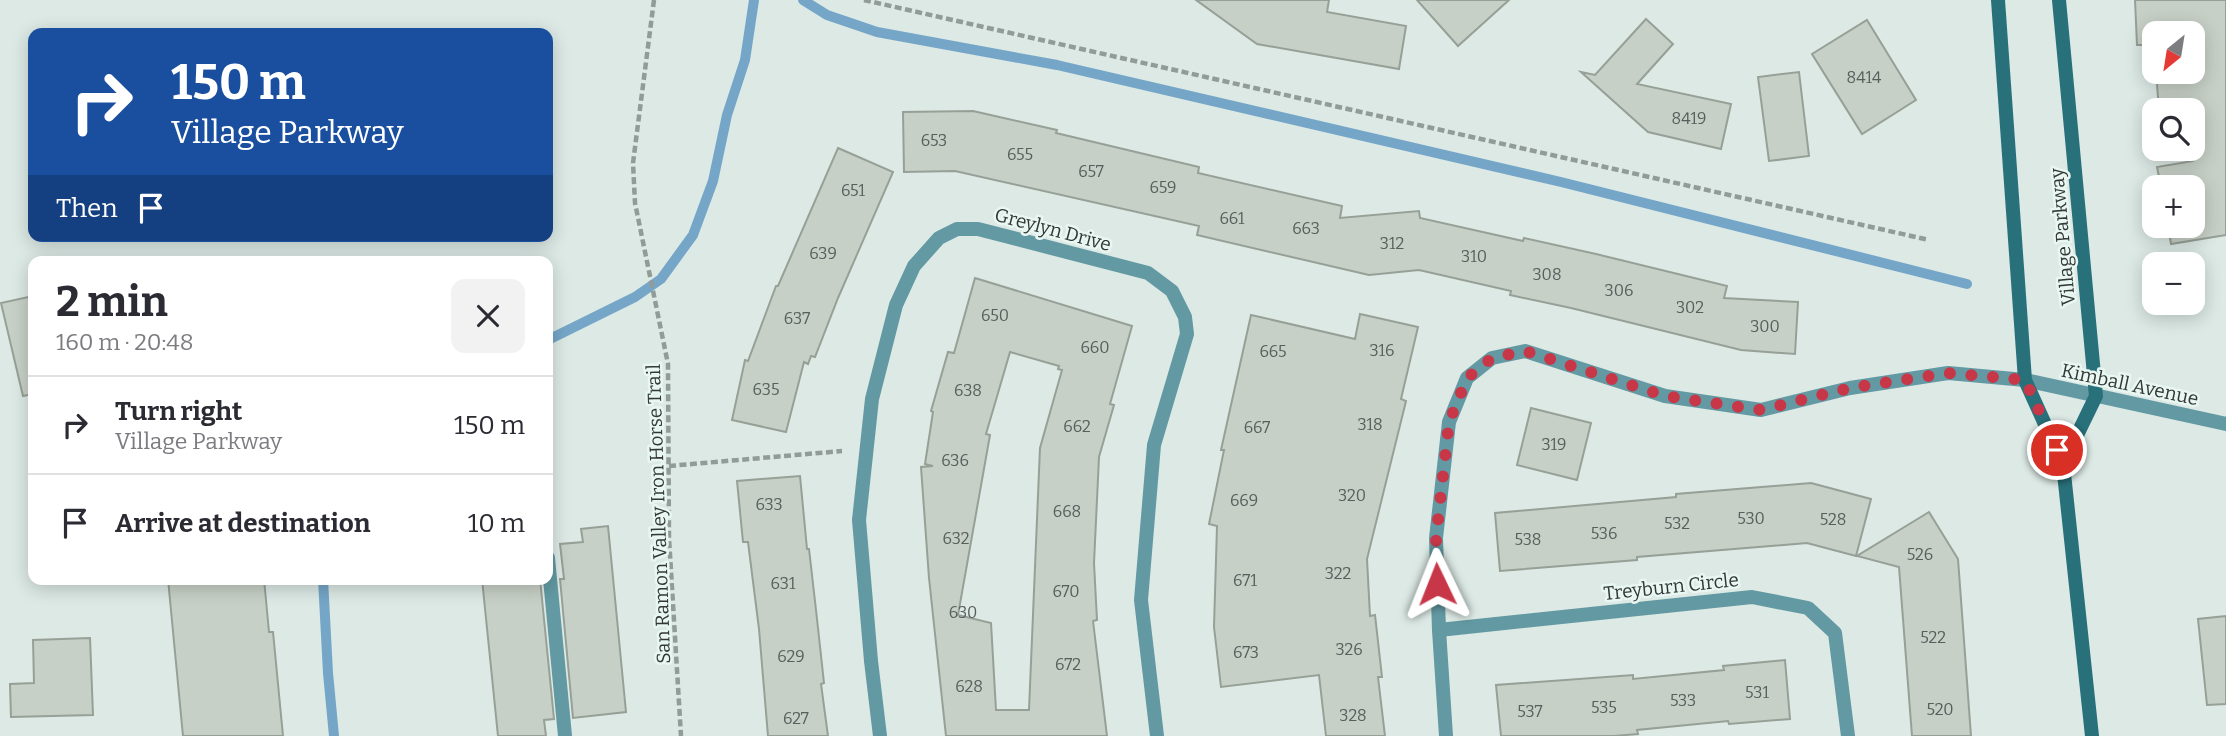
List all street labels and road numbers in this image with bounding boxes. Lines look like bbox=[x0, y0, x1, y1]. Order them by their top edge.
street label: Village Parkway bbox=[2045, 166, 2080, 307]
street label: Greylyn Drive bbox=[992, 203, 1114, 256]
street label: Kimball Avenue bbox=[2059, 359, 2201, 410]
street label: San Ramon Valley Iron Horse Trail bbox=[642, 364, 675, 664]
street label: Treyburn Circle bbox=[1602, 568, 1740, 605]

